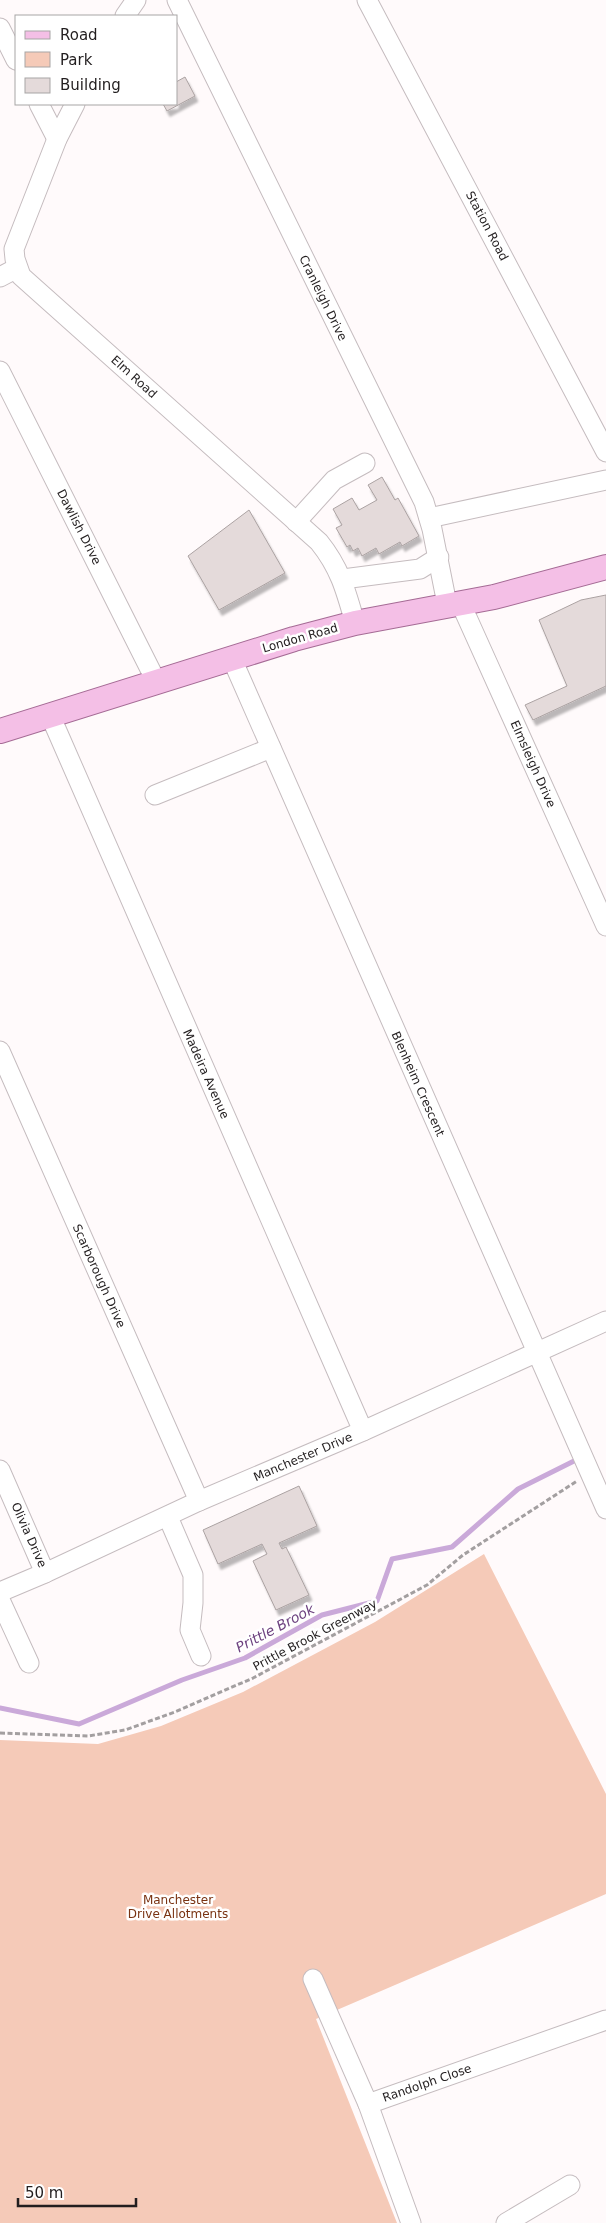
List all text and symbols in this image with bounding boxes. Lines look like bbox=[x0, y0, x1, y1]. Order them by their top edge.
legend bbox=[15, 15, 178, 105]
text: Road bbox=[60, 26, 98, 44]
text: Park bbox=[60, 51, 93, 69]
text: Building bbox=[60, 76, 121, 94]
street label: Station Road bbox=[463, 189, 511, 263]
street label: Cranleigh Drive bbox=[296, 253, 350, 343]
street label: Elm Road bbox=[108, 353, 160, 401]
street label: Dawlish Drive bbox=[54, 487, 104, 567]
street label: London Road bbox=[261, 621, 339, 655]
street label: Elmsleigh Drive bbox=[508, 718, 558, 810]
street label: Madeira Avenue bbox=[180, 1027, 232, 1121]
street label: Blenheim Crescent bbox=[389, 1029, 448, 1139]
street label: Scarborough Drive bbox=[70, 1222, 128, 1330]
street label: Manchester Drive bbox=[251, 1430, 355, 1484]
street label: Olivia Drive bbox=[8, 1500, 50, 1570]
street label: Prittle Brook Greenway bbox=[251, 1596, 379, 1674]
water label: Prittle Brook bbox=[233, 1600, 318, 1655]
park label: Manchester Drive Allotments bbox=[128, 1893, 228, 1921]
street label: Randolph Close bbox=[381, 2061, 473, 2105]
scale bar bbox=[18, 2176, 135, 2208]
text: 50 m bbox=[25, 2184, 63, 2202]

